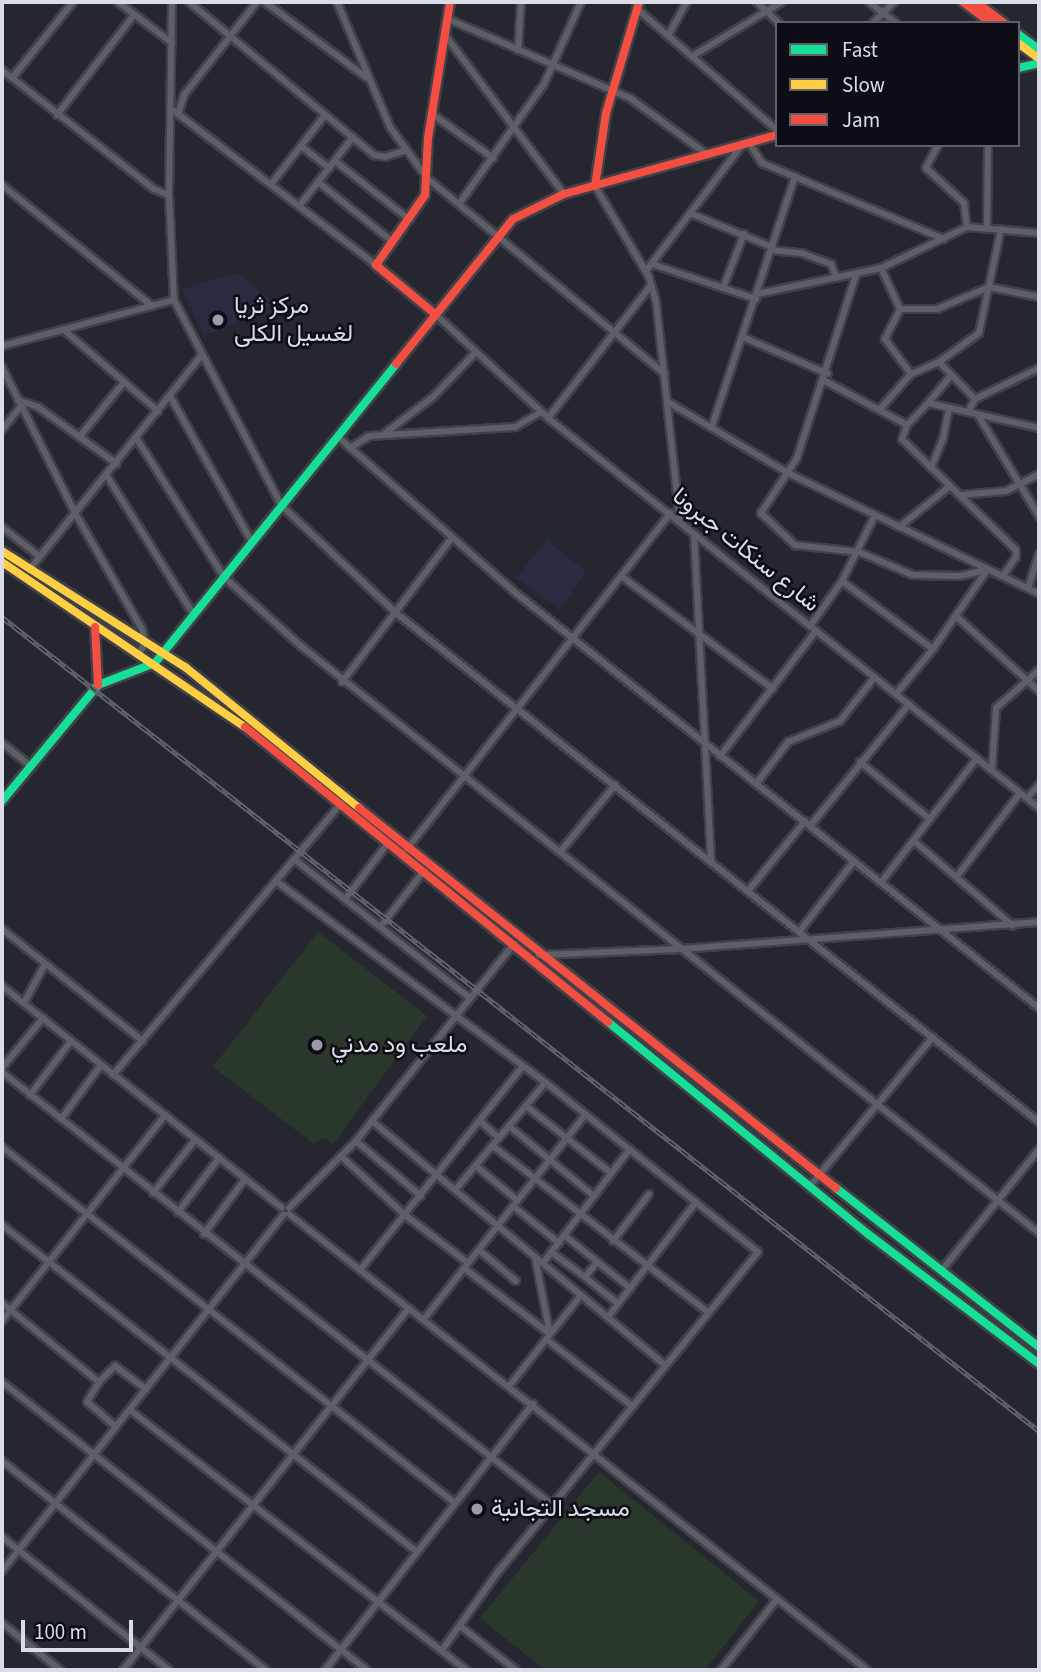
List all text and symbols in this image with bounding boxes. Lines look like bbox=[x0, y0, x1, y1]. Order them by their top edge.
legend bbox=[775, 21, 1020, 147]
text: Fast bbox=[842, 35, 878, 65]
text: Slow bbox=[842, 70, 885, 100]
text: Jam bbox=[842, 105, 880, 135]
place label: مركز ثريا لغسيل الكلى bbox=[234, 292, 353, 348]
marker: مركز ثريا لغسيل الكلى bbox=[208, 310, 228, 330]
street label: شارع سنكات جبرونا bbox=[666, 482, 826, 618]
place label: ملعب ود مدني bbox=[331, 1031, 467, 1059]
marker: ملعب ود مدني bbox=[309, 1037, 325, 1053]
place label: مسجد التجانية bbox=[491, 1495, 630, 1523]
marker: مسجد التجانية bbox=[469, 1501, 485, 1517]
scale bar bbox=[24, 1606, 136, 1650]
text: 100 m bbox=[34, 1617, 87, 1647]

